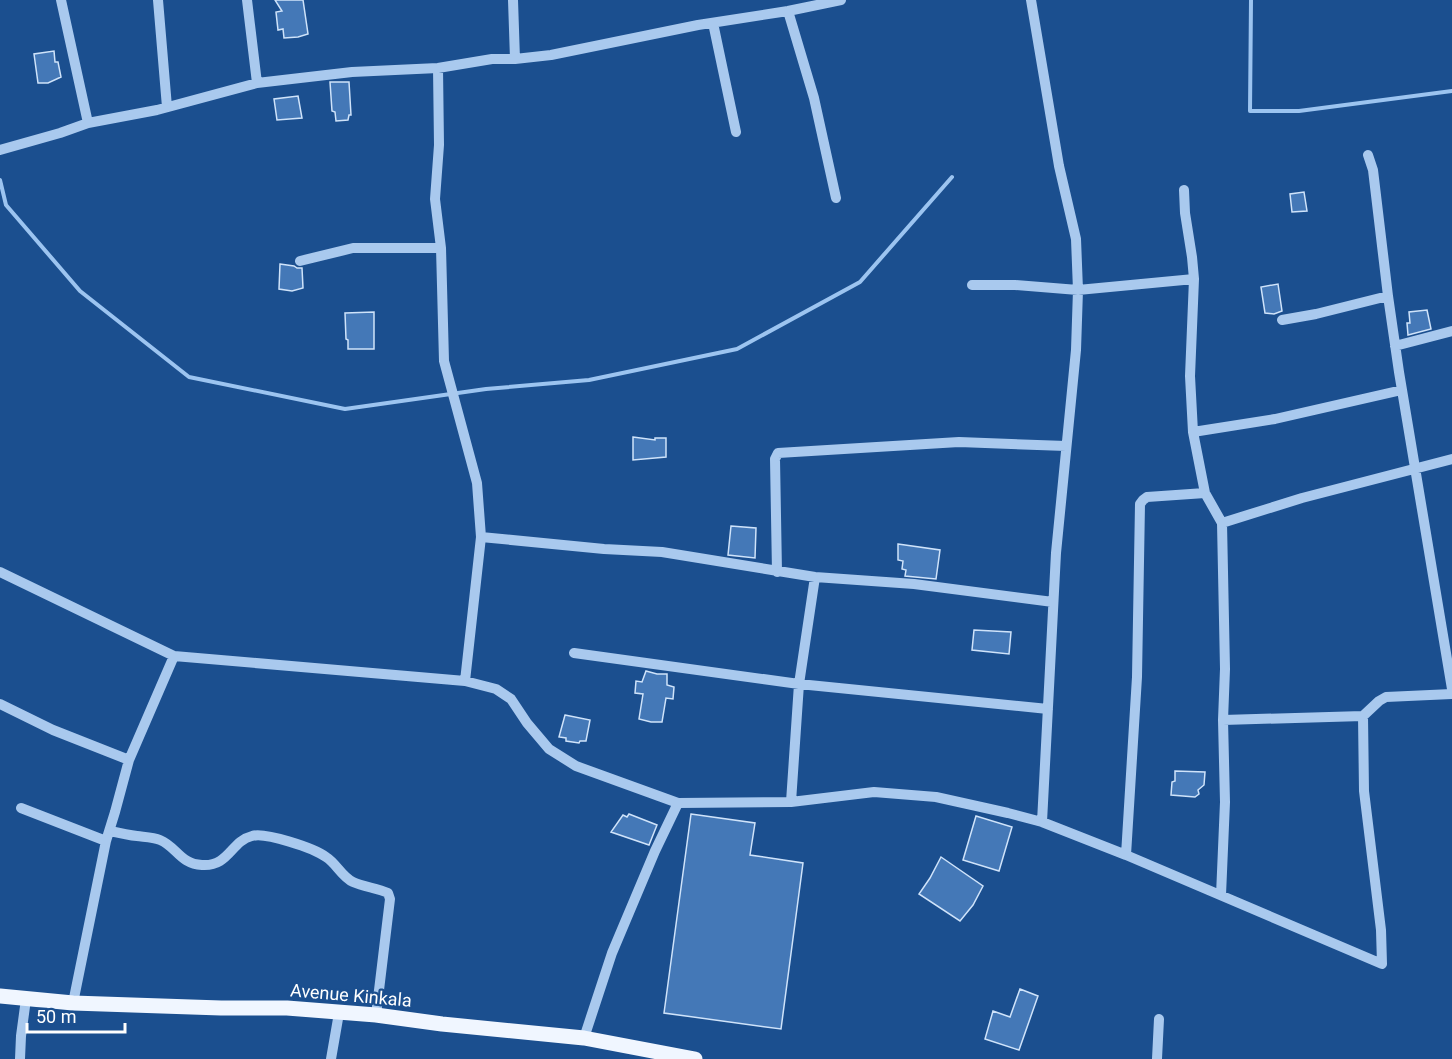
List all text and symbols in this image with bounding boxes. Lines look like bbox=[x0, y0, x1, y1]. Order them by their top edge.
street label: Avenue Kinkala bbox=[289, 979, 413, 1011]
scale bar bbox=[27, 996, 124, 1034]
text: 50 m bbox=[36, 1006, 76, 1027]

